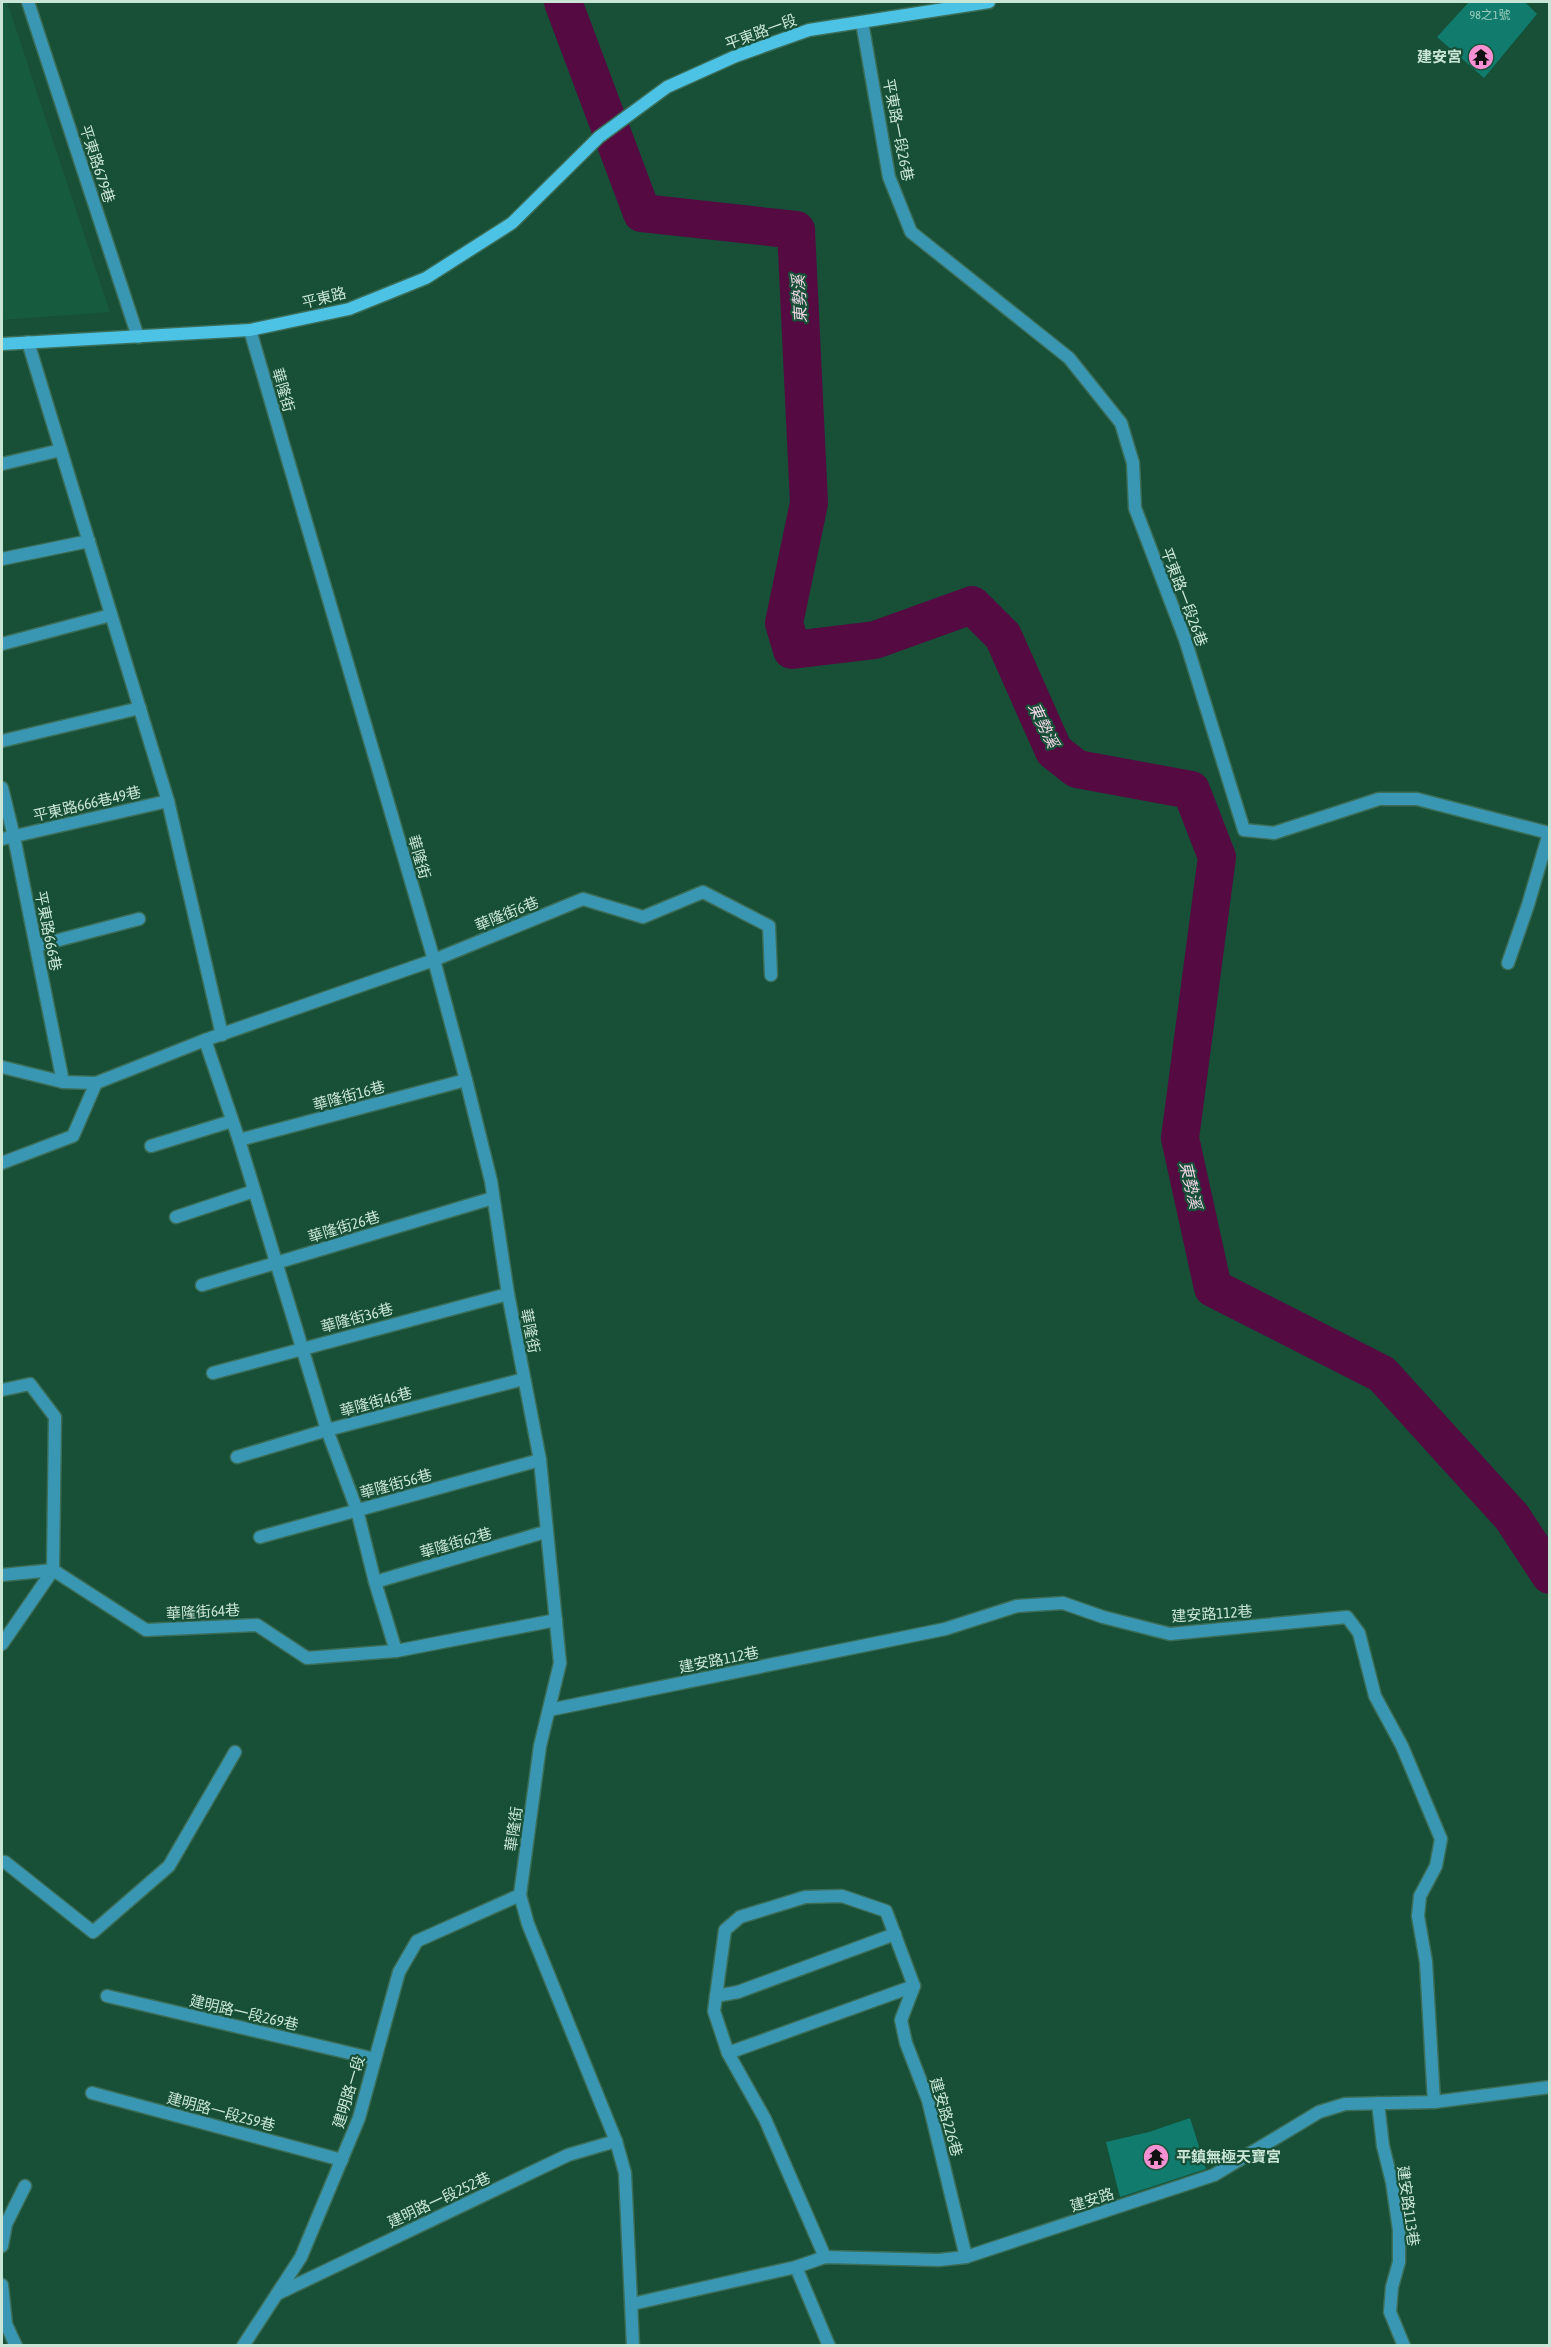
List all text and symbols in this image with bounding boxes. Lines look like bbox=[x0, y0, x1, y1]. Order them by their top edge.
house number: 98之1號 bbox=[1470, 8, 1510, 22]
street label: 平東路一段 bbox=[723, 11, 799, 52]
temple icon: 建安宮 bbox=[1466, 42, 1496, 72]
place label: 建安宮 bbox=[1417, 48, 1462, 65]
street label: 平東路一段26巷 bbox=[880, 77, 917, 183]
street label: 平東路679巷 bbox=[77, 123, 118, 205]
water label: 東勢溪 bbox=[789, 273, 809, 323]
street label: 平東路 bbox=[300, 284, 348, 311]
street label: 華隆街 bbox=[269, 366, 298, 414]
street label: 平東路一段26巷 bbox=[1158, 545, 1211, 648]
water label: 東勢溪 bbox=[1025, 699, 1063, 752]
street label: 平東路666巷49巷 bbox=[31, 783, 143, 824]
street label: 華隆街 bbox=[405, 833, 434, 881]
street label: 平東路666巷 bbox=[32, 889, 65, 972]
street label: 華隆街6巷 bbox=[473, 893, 541, 934]
street label: 華隆街16巷 bbox=[311, 1078, 387, 1113]
water label: 東勢溪 bbox=[1177, 1160, 1206, 1212]
street label: 華隆街26巷 bbox=[306, 1208, 382, 1245]
street label: 華隆街36巷 bbox=[319, 1300, 395, 1335]
street label: 華隆街 bbox=[518, 1307, 543, 1355]
street label: 華隆街46巷 bbox=[338, 1384, 414, 1419]
street label: 華隆街56巷 bbox=[358, 1466, 434, 1501]
street label: 華隆街62巷 bbox=[418, 1524, 494, 1561]
street label: 華隆街64巷 bbox=[166, 1601, 240, 1622]
street label: 建安路112巷 bbox=[1171, 1602, 1253, 1625]
street label: 建安路112巷 bbox=[677, 1643, 760, 1676]
street label: 華隆街 bbox=[502, 1805, 525, 1852]
street label: 建明路一段269巷 bbox=[188, 1992, 300, 2033]
street label: 建明路一段 bbox=[329, 2053, 368, 2130]
street label: 建安路226巷 bbox=[927, 2076, 966, 2158]
street label: 建明路一段259巷 bbox=[165, 2089, 277, 2134]
temple icon: 平鎮無極天寶宮 bbox=[1141, 2142, 1171, 2172]
place label: 平鎮無極天寶宮 bbox=[1176, 2148, 1281, 2165]
street label: 建安路113巷 bbox=[1394, 2165, 1423, 2247]
street label: 建明路一段252巷 bbox=[385, 2168, 493, 2231]
street label: 建安路 bbox=[1068, 2184, 1116, 2215]

